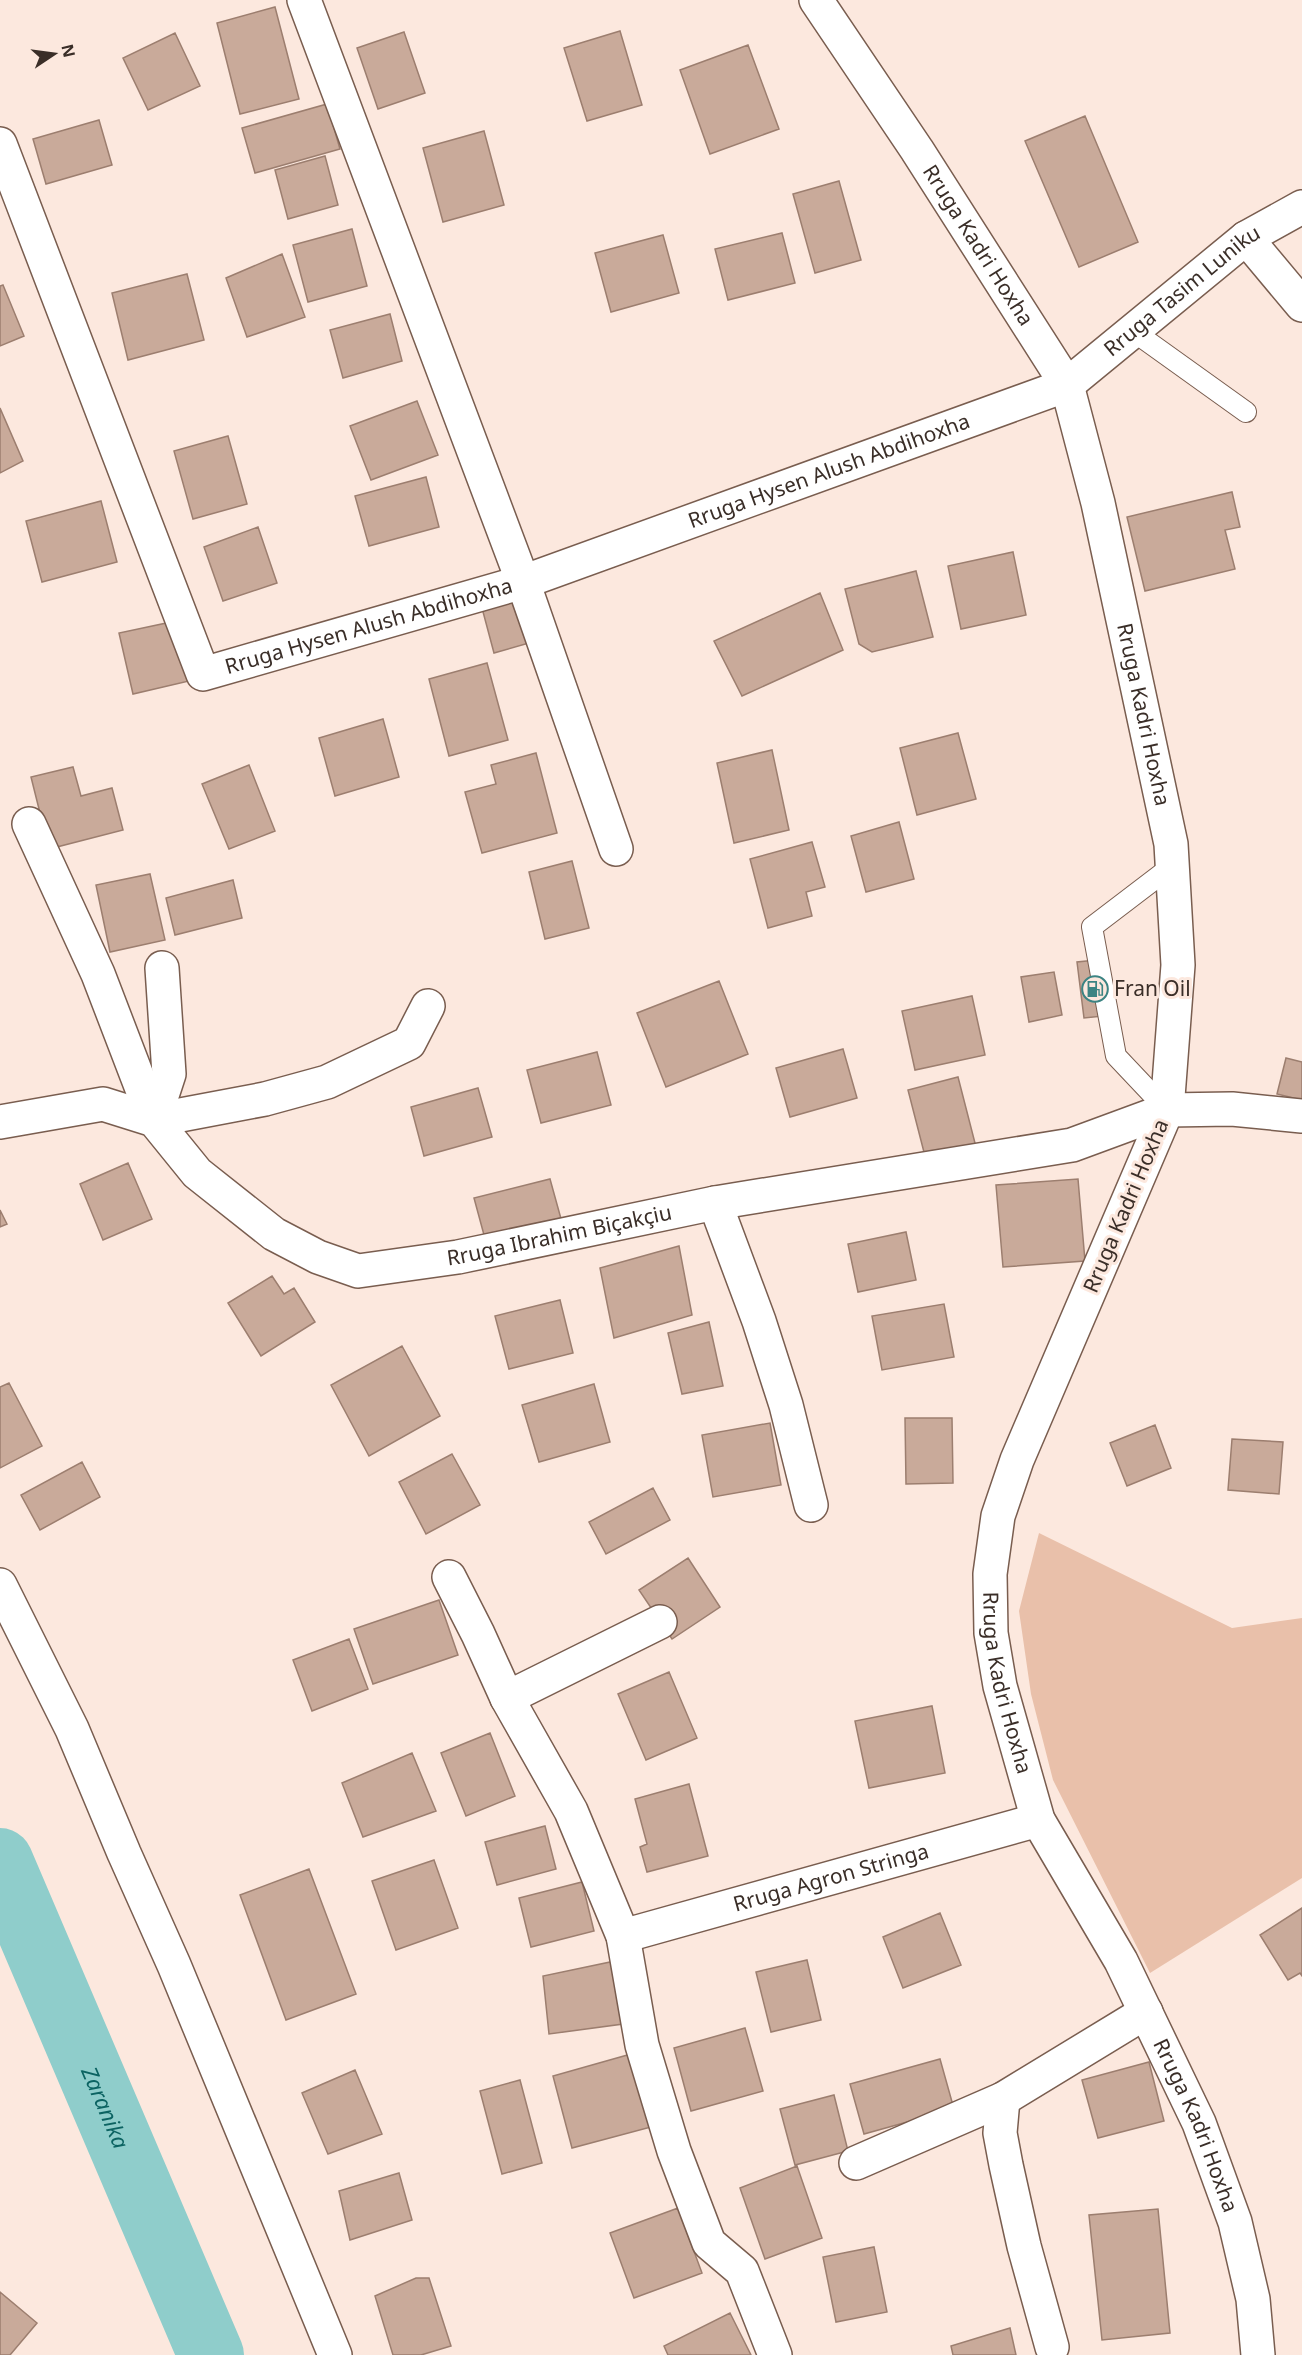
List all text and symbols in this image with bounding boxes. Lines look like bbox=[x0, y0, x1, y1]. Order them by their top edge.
north arrow bbox=[24, 24, 84, 84]
text: N bbox=[56, 42, 81, 59]
street label: Rruga Kadri Hoxha bbox=[917, 159, 1041, 331]
street label: Rruga Tasim Luniku bbox=[1098, 218, 1265, 362]
street label: Rruga Hysen Alush Abdihoxha bbox=[684, 406, 973, 534]
street label: Rruga Hysen Alush Abdihoxha bbox=[222, 571, 515, 680]
street label: Rruga Kadri Hoxha bbox=[1111, 621, 1177, 808]
fuel station icon: Fran Oil bbox=[1080, 974, 1110, 1004]
place label: Fran Oil bbox=[1114, 974, 1191, 1002]
street label: Rruga Kadri Hoxha bbox=[1076, 1115, 1174, 1297]
street label: Rruga Ibrahim Biçakçiu bbox=[445, 1197, 674, 1271]
street label: Rruga Kadri Hoxha bbox=[977, 1591, 1039, 1777]
street label: Rruga Agron Stringa bbox=[730, 1836, 932, 1918]
street label: Rruga Kadri Hoxha bbox=[1147, 2034, 1245, 2216]
water label: Zaranika bbox=[75, 2060, 137, 2153]

